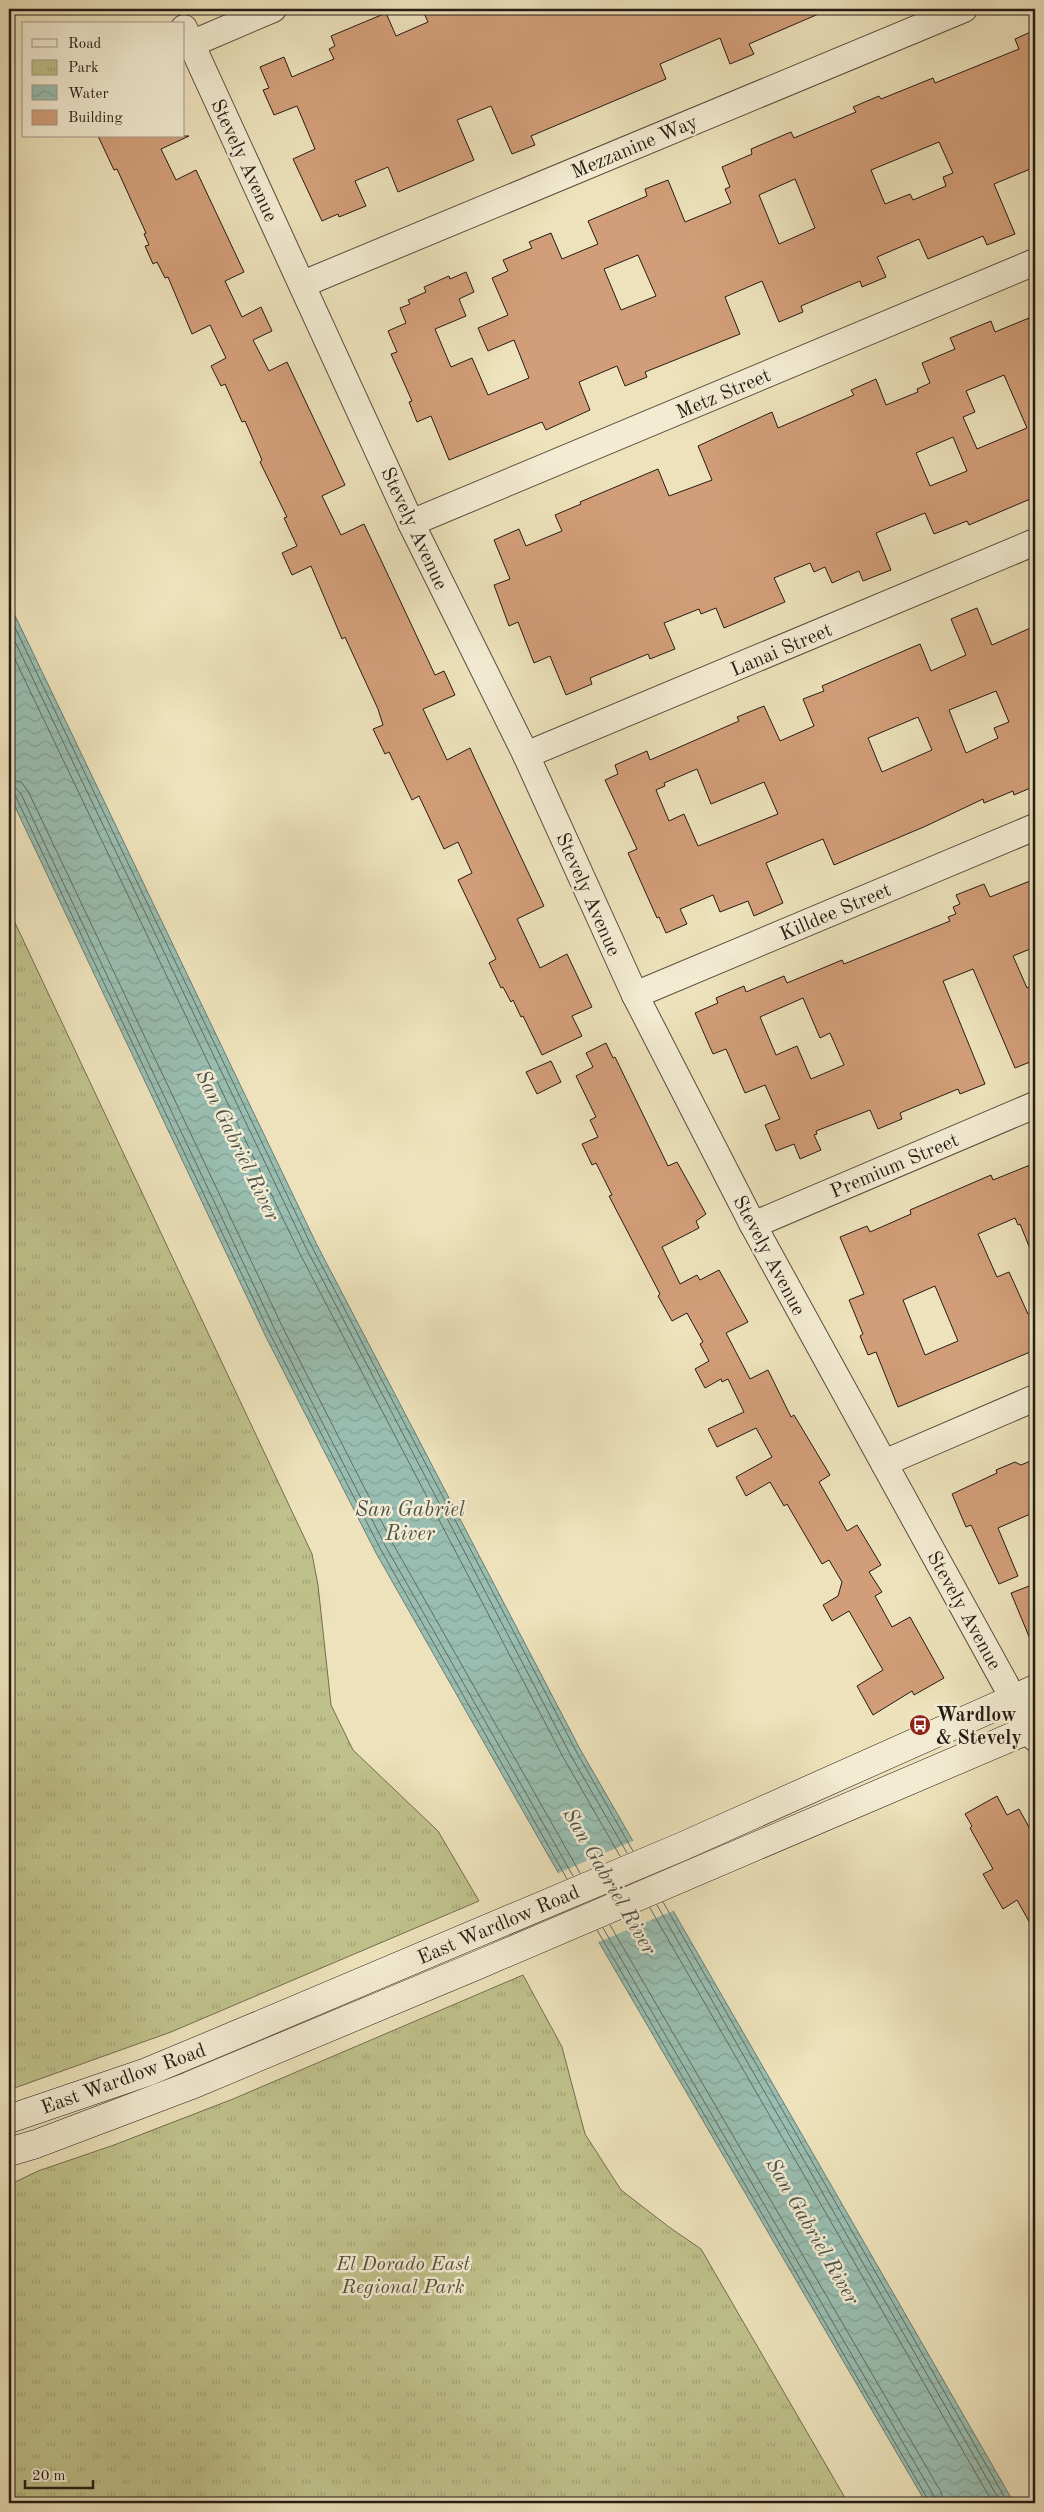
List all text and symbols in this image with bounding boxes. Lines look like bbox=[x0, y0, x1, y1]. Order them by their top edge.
legend bbox=[22, 22, 185, 138]
text: Road bbox=[68, 37, 102, 52]
text: Park bbox=[68, 61, 99, 76]
text: Water bbox=[68, 87, 109, 102]
street label: Stevely Avenue bbox=[206, 97, 280, 225]
text: Building bbox=[68, 111, 123, 126]
street label: Mezzanine Way bbox=[569, 112, 701, 183]
street label: Metz Street bbox=[674, 366, 774, 424]
street label: Stevely Avenue bbox=[376, 465, 450, 593]
street label: Lanai Street bbox=[728, 621, 835, 681]
street label: Stevely Avenue bbox=[551, 830, 623, 959]
street label: Killdee Street bbox=[777, 880, 894, 945]
water label: San Gabriel River bbox=[191, 1067, 283, 1225]
street label: Premium Street bbox=[828, 1131, 962, 1203]
street label: Stevely Avenue bbox=[728, 1193, 808, 1319]
water label: San Gabriel River bbox=[355, 1500, 465, 1545]
street label: Stevely Avenue bbox=[922, 1548, 1004, 1674]
place label: Wardlow & Stevely bbox=[936, 1706, 1022, 1749]
bus stop icon: Wardlow & Stevely bbox=[908, 1713, 932, 1737]
water label: San Gabriel River bbox=[558, 1805, 660, 1959]
street label: East Wardlow Road bbox=[415, 1883, 583, 1969]
street label: East Wardlow Road bbox=[39, 2041, 209, 2119]
water label: San Gabriel River bbox=[761, 2155, 863, 2309]
park label: El Dorado East Regional Park bbox=[335, 2255, 471, 2298]
scale bar bbox=[25, 2457, 92, 2489]
text: 20 m bbox=[32, 2469, 66, 2484]

